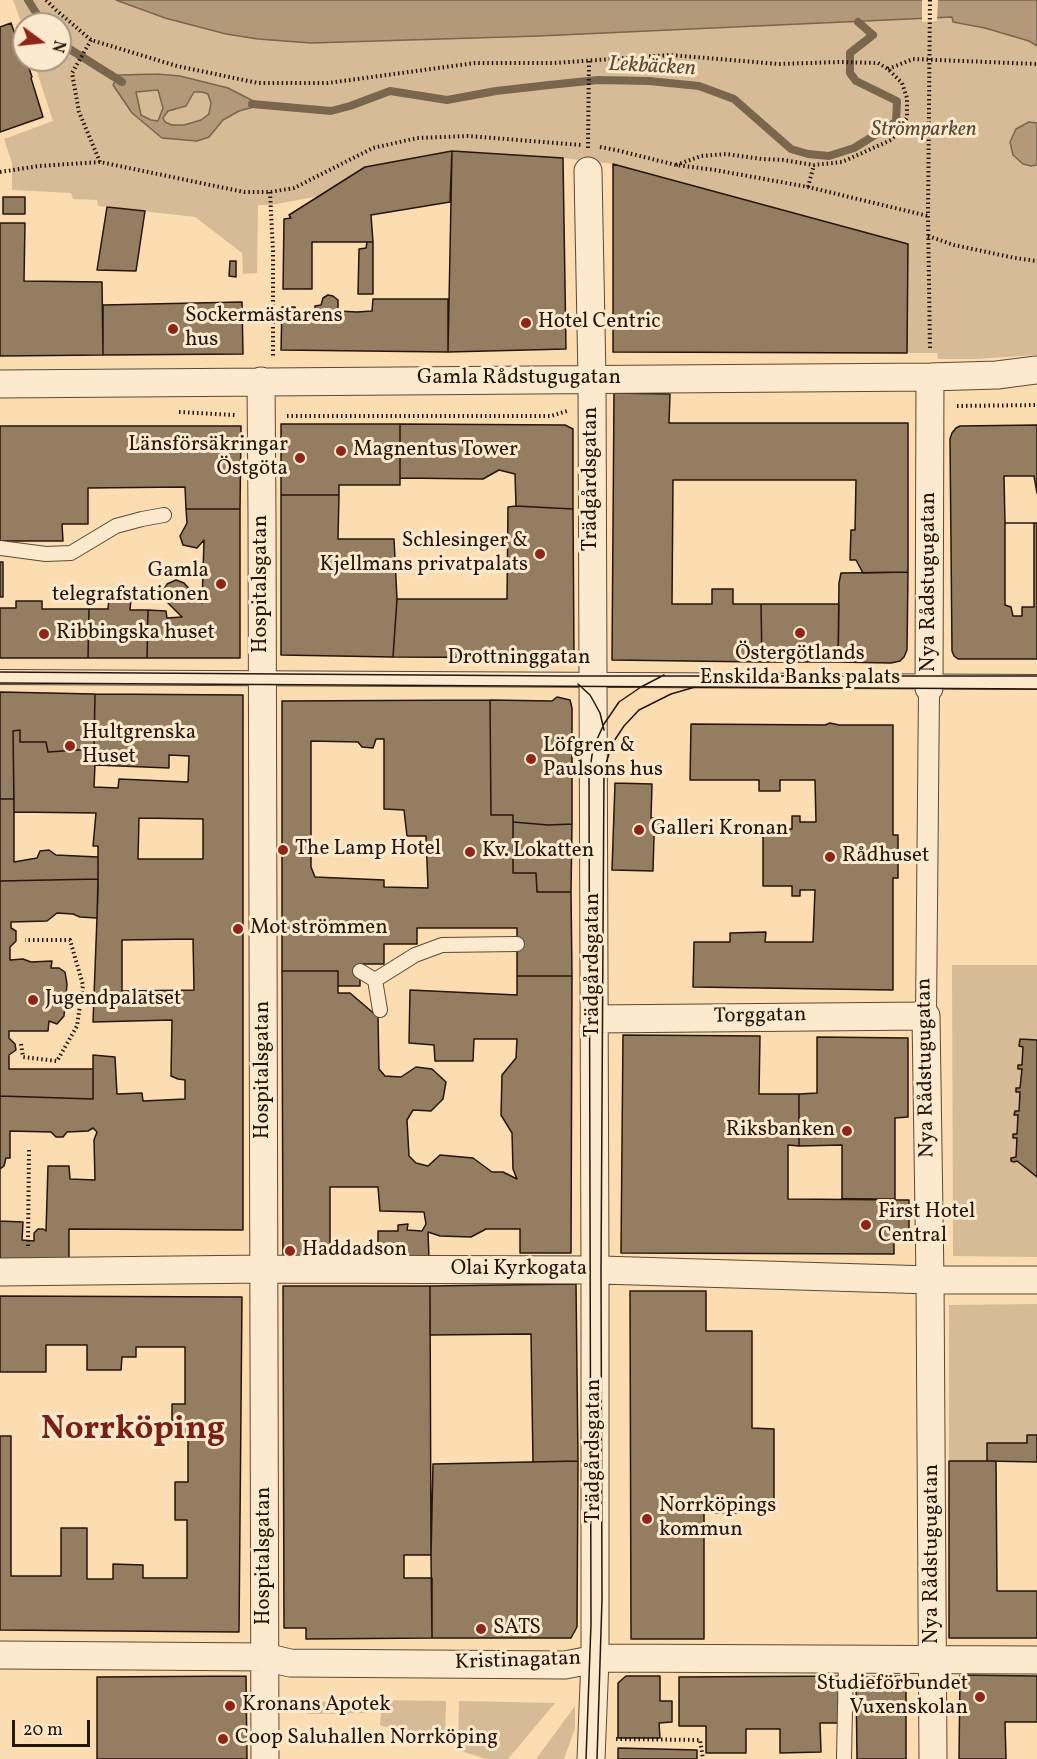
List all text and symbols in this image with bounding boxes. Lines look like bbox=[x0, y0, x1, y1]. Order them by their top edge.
north arrow bbox=[12, 12, 72, 72]
text: N bbox=[45, 38, 70, 55]
water label: Lekbäcken bbox=[608, 53, 696, 83]
park label: Strömparken bbox=[871, 118, 977, 144]
place label: Sockermästarens hus bbox=[185, 304, 343, 354]
place label: Hotel Centric bbox=[538, 310, 661, 336]
marker: Hotel Centric bbox=[519, 316, 533, 330]
marker: Sockermästarens hus bbox=[166, 322, 180, 336]
street label: Gamla Rådstugugatan bbox=[417, 366, 621, 392]
street label: Trädgårdsgatan bbox=[579, 407, 605, 551]
place label: Länsförsäkringar Östgöta bbox=[128, 433, 288, 483]
place label: Magnentus Tower bbox=[353, 438, 518, 464]
marker: Magnentus Tower bbox=[334, 444, 348, 458]
marker: Länsförsäkringar Östgöta bbox=[293, 451, 307, 465]
street label: Nya Rådstugugatan bbox=[917, 492, 943, 672]
street label: Hospitalsgatan bbox=[249, 515, 275, 653]
place label: Schlesinger & Kjellmans privatpalats bbox=[320, 529, 528, 579]
marker: Schlesinger & Kjellmans privatpalats bbox=[533, 547, 547, 561]
place label: Gamla telegrafstationen bbox=[52, 559, 209, 609]
marker: Gamla telegrafstationen bbox=[214, 577, 228, 591]
place label: Ribbingska huset bbox=[56, 621, 215, 647]
marker: Östergötlands Enskilda Banks palats bbox=[793, 626, 807, 640]
marker: Ribbingska huset bbox=[37, 627, 51, 641]
place label: Östergötlands Enskilda Banks palats bbox=[700, 642, 900, 692]
street label: Drottninggatan bbox=[447, 646, 591, 672]
place label: Hultgrenska Huset bbox=[82, 721, 196, 771]
place label: Löfgren & Paulsons hus bbox=[543, 734, 663, 784]
marker: Hultgrenska Huset bbox=[63, 739, 77, 753]
marker: Löfgren & Paulsons hus bbox=[524, 752, 538, 766]
place label: Galleri Kronan bbox=[651, 817, 788, 843]
marker: Galleri Kronan bbox=[632, 823, 646, 837]
place label: The Lamp Hotel bbox=[295, 837, 441, 863]
place label: Kv. Lokatten bbox=[482, 839, 594, 865]
marker: The Lamp Hotel bbox=[276, 843, 290, 857]
place label: Rådhuset bbox=[842, 844, 929, 870]
marker: Kv. Lokatten bbox=[463, 845, 477, 859]
marker: Rådhuset bbox=[823, 850, 837, 864]
street label: Trädgårdsgatan bbox=[581, 893, 607, 1037]
place label: Mot strömmen bbox=[250, 916, 388, 942]
marker: Mot strömmen bbox=[231, 922, 245, 936]
street label: Nya Rådstugugatan bbox=[913, 978, 941, 1158]
place label: Jugendpalatset bbox=[45, 987, 181, 1013]
marker: Jugendpalatset bbox=[26, 993, 40, 1007]
street label: Hospitalsgatan bbox=[251, 1001, 277, 1139]
street label: Torggatan bbox=[713, 1004, 807, 1030]
place label: Riksbanken bbox=[726, 1118, 835, 1144]
marker: Riksbanken bbox=[840, 1124, 854, 1138]
place label: First Hotel Central bbox=[878, 1200, 975, 1250]
marker: First Hotel Central bbox=[859, 1218, 873, 1232]
place label: Haddadson bbox=[302, 1238, 407, 1264]
marker: Haddadson bbox=[283, 1244, 297, 1258]
street label: Olai Kyrkogata bbox=[451, 1257, 587, 1283]
street label: Trädgårdsgatan bbox=[582, 1379, 608, 1523]
district label: Norrköping bbox=[41, 1412, 225, 1452]
street label: Nya Rådstugugatan bbox=[920, 1464, 946, 1644]
street label: Hospitalsgatan bbox=[252, 1487, 278, 1625]
place label: Norrköpings kommun bbox=[659, 1494, 776, 1544]
marker: Norrköpings kommun bbox=[640, 1512, 654, 1526]
place label: SATS bbox=[493, 1616, 541, 1642]
marker: SATS bbox=[474, 1622, 488, 1636]
street label: Kristinagatan bbox=[454, 1647, 582, 1677]
place label: Studieförbundet Vuxenskolan bbox=[817, 1672, 968, 1722]
marker: Studieförbundet Vuxenskolan bbox=[973, 1690, 987, 1704]
place label: Kronans Apotek bbox=[242, 1693, 391, 1719]
marker: Kronans Apotek bbox=[223, 1699, 237, 1713]
scale bar bbox=[15, 1708, 93, 1746]
text: 20 m bbox=[23, 1718, 63, 1743]
place label: Coop Saluhallen Norrköping bbox=[235, 1726, 498, 1752]
marker: Coop Saluhallen Norrköping bbox=[216, 1732, 230, 1746]

